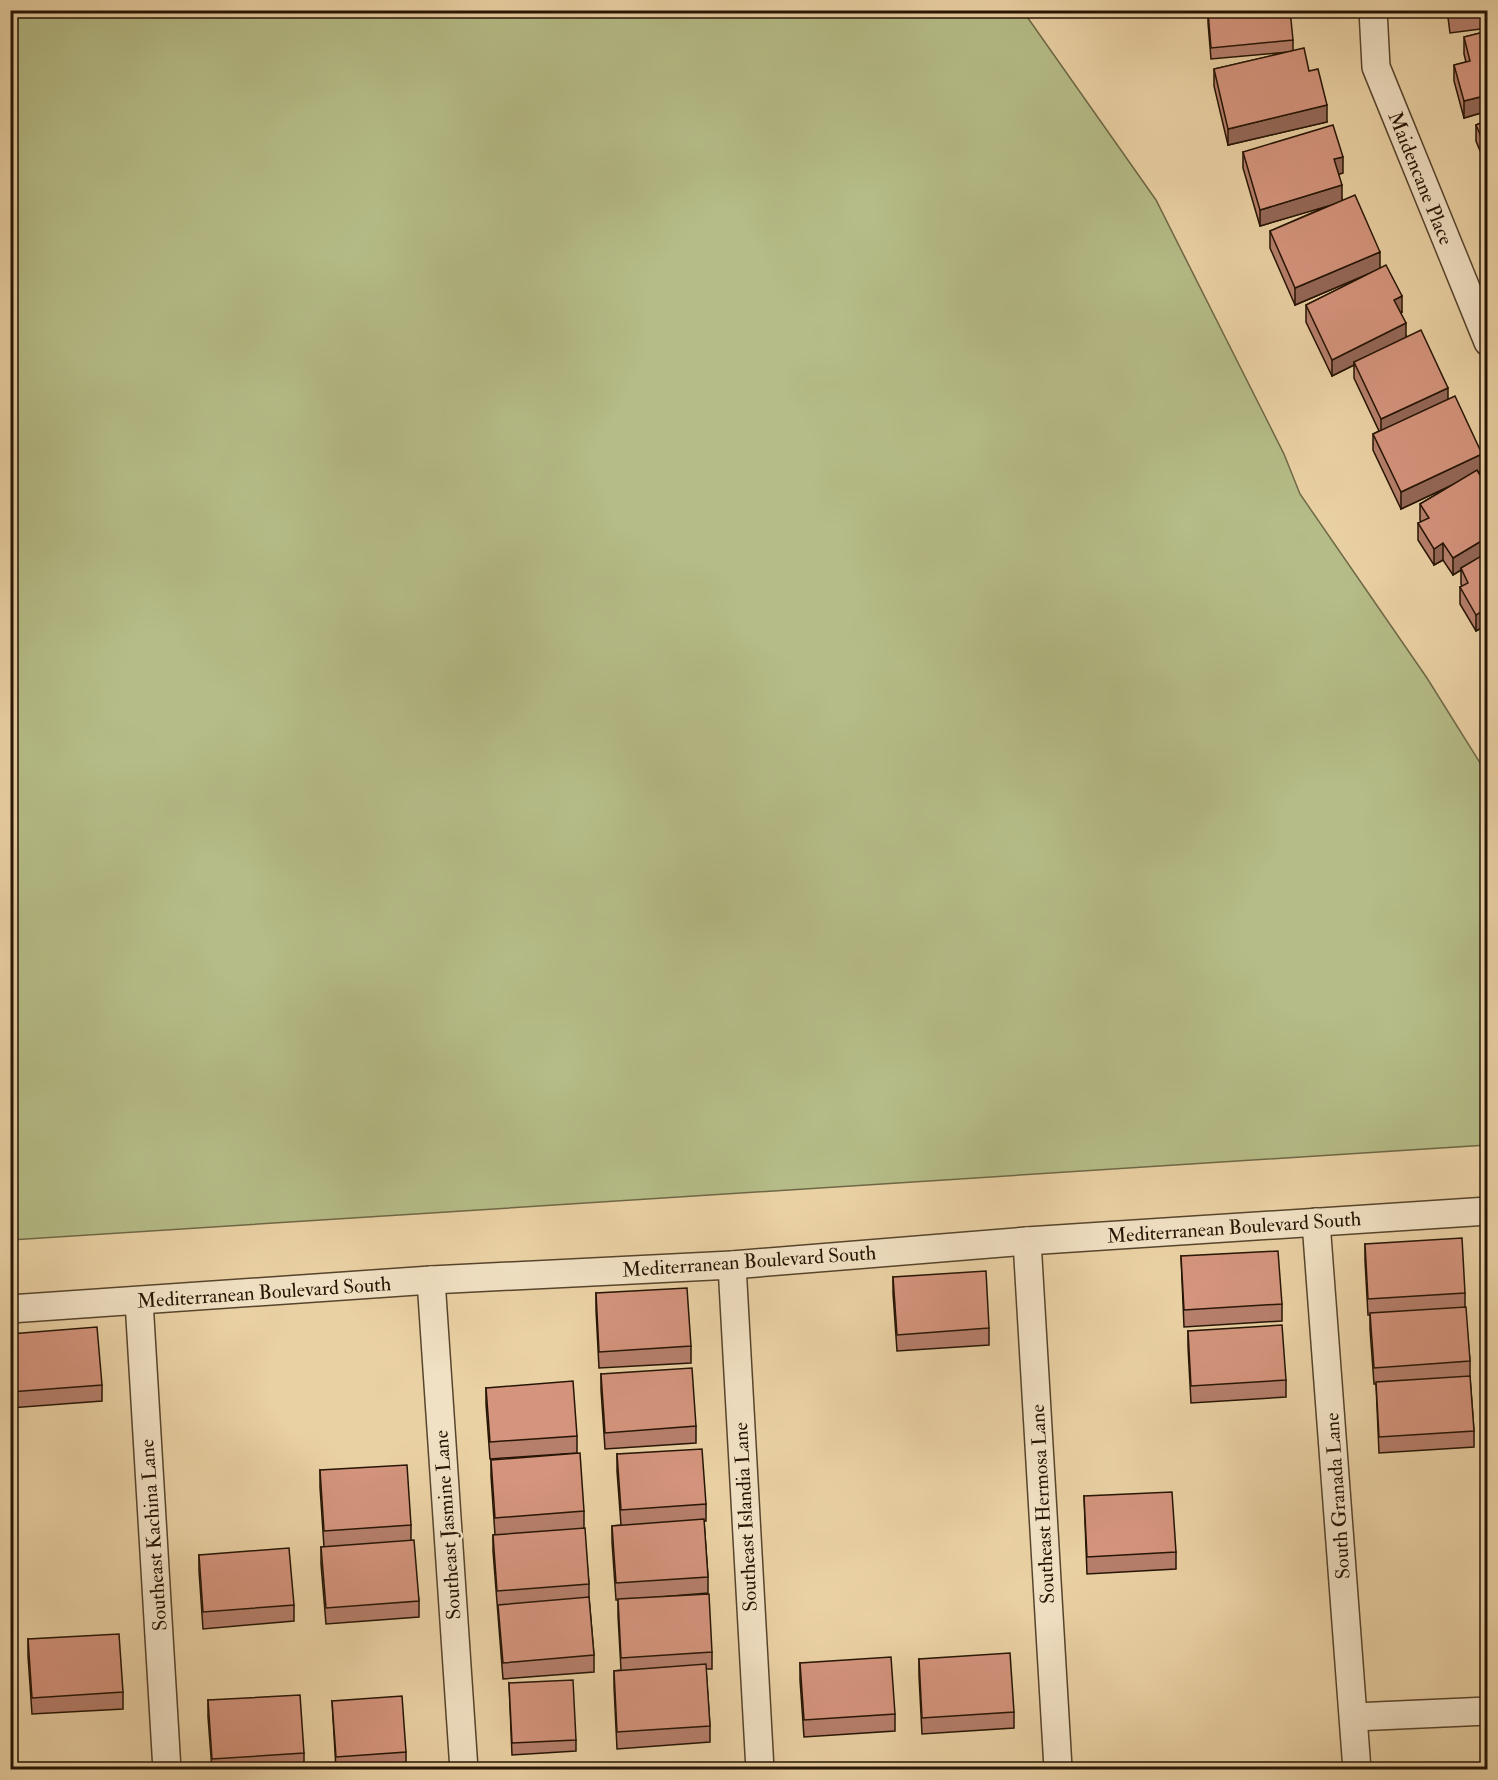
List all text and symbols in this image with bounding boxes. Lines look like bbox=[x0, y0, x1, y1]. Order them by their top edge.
street label: Maidencane Place bbox=[1382, 108, 1459, 249]
street label: Mediterranean Boulevard South bbox=[1106, 1206, 1362, 1249]
street label: Mediterranean Boulevard South bbox=[621, 1240, 877, 1283]
street label: Mediterranean Boulevard South bbox=[136, 1271, 392, 1314]
street label: Southeast Hermosa Lane bbox=[1025, 1404, 1060, 1604]
street label: South Granada Lane bbox=[1319, 1412, 1356, 1580]
street label: Southeast Islandia Lane bbox=[728, 1422, 763, 1612]
street label: Southeast Jasmine Lane bbox=[428, 1429, 467, 1621]
street label: Southeast Kachina Lane bbox=[134, 1438, 173, 1632]

